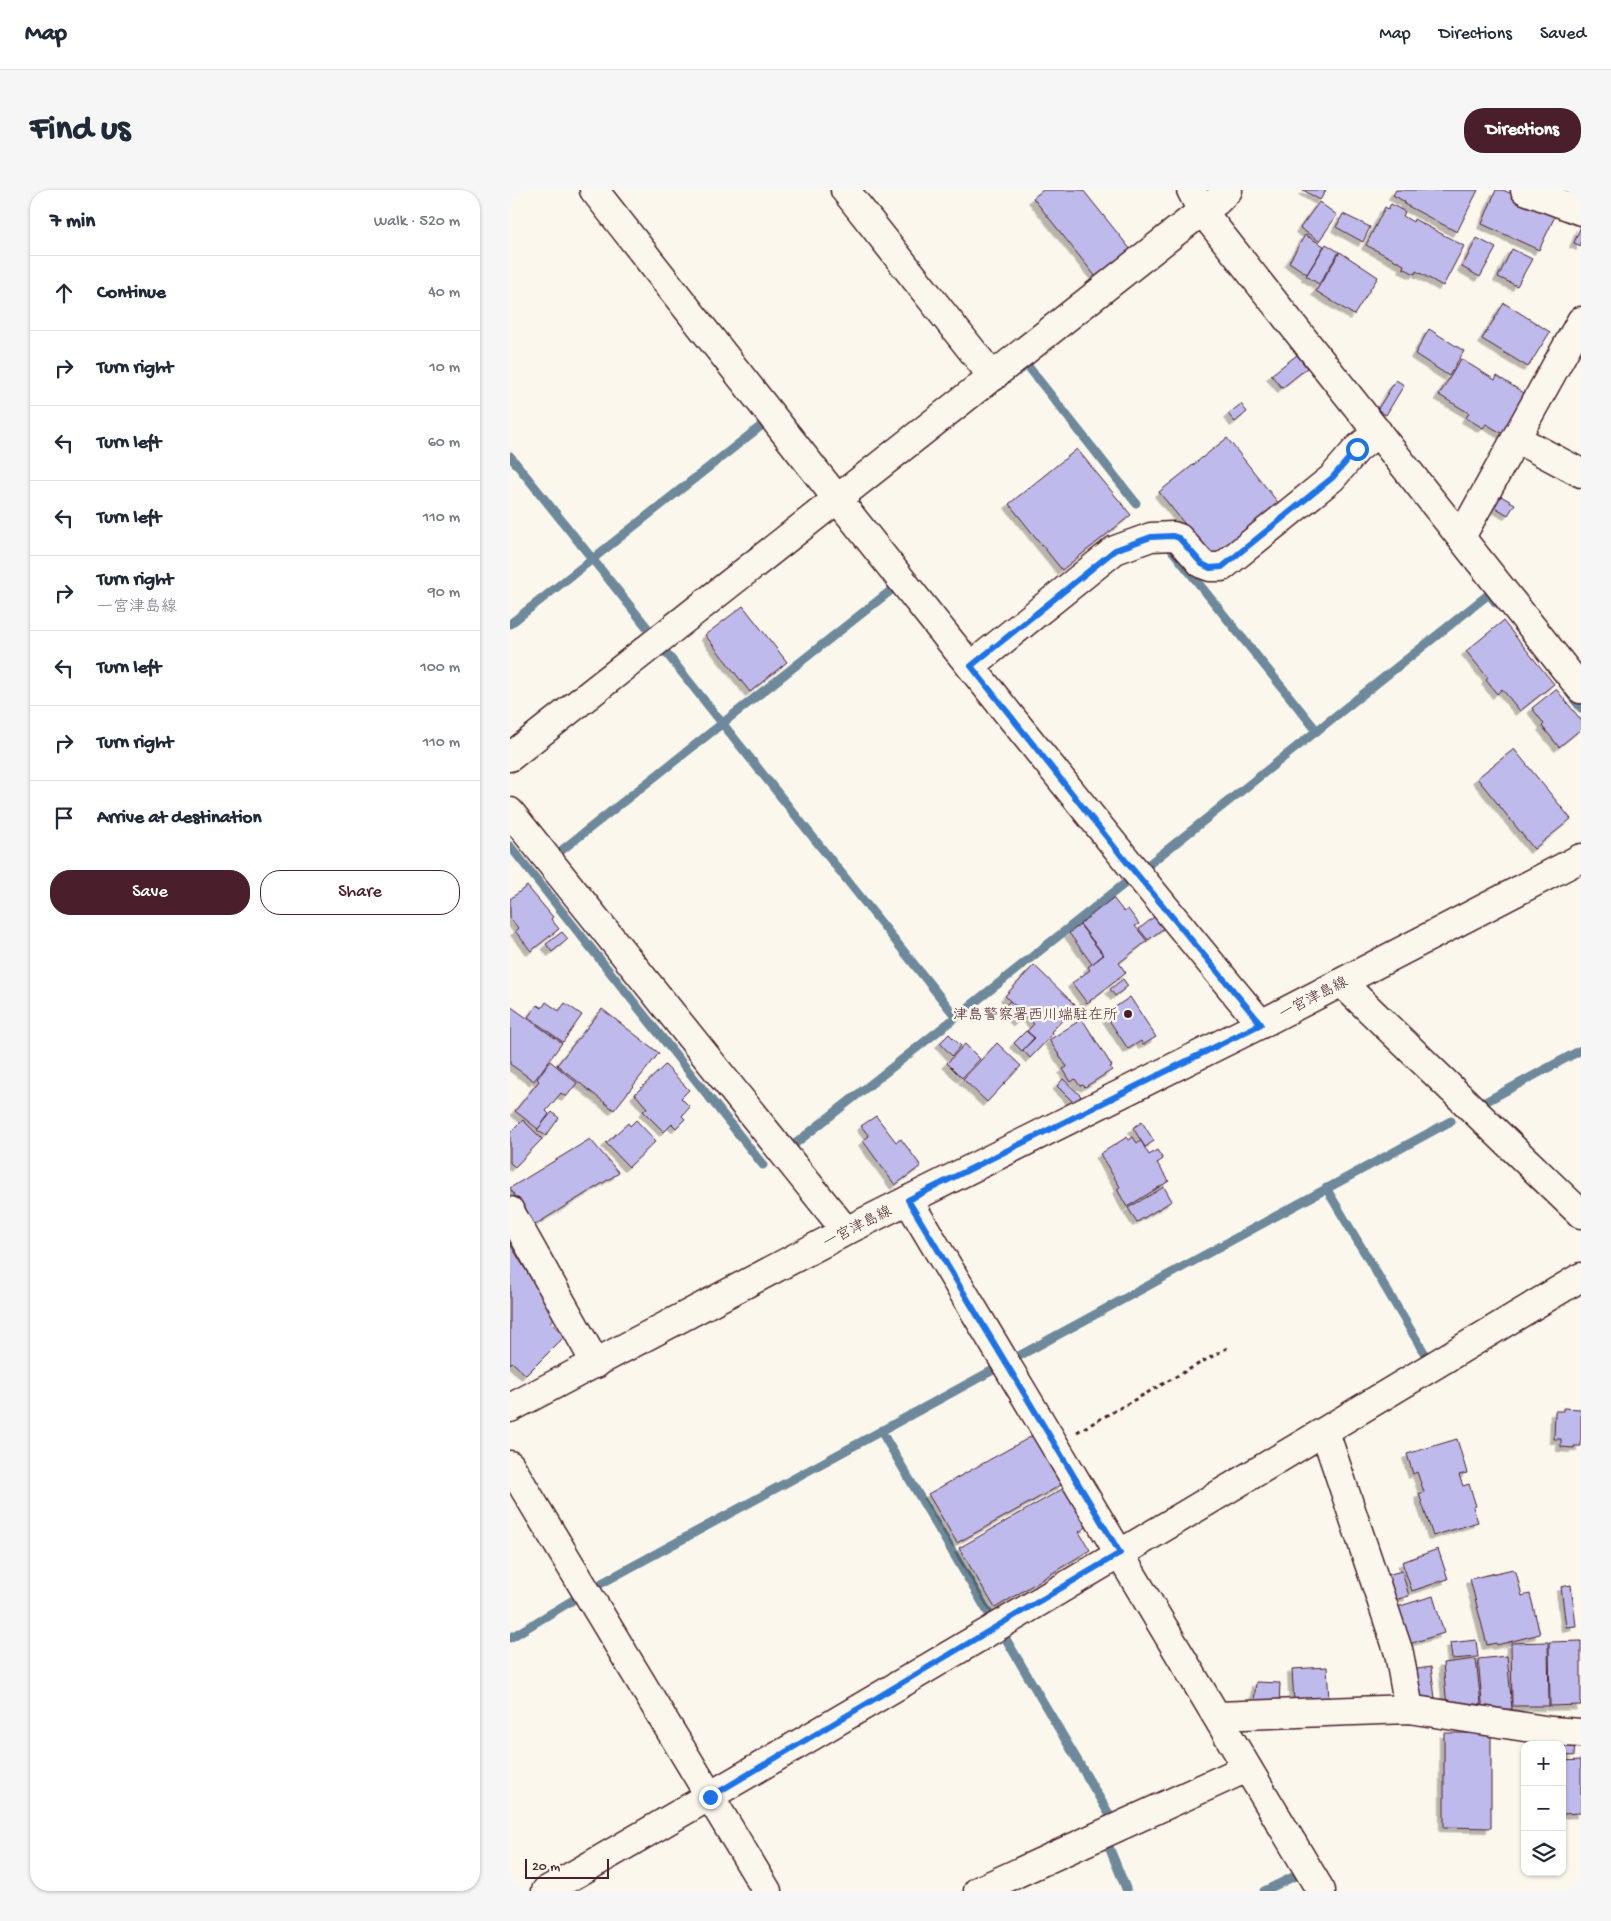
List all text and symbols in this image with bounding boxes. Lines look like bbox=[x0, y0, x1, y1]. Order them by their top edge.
text: Map bbox=[25, 20, 67, 49]
text: Map bbox=[1379, 24, 1411, 45]
text: Directions bbox=[1439, 24, 1512, 45]
text: Saved bbox=[1540, 24, 1586, 45]
button: Directions bbox=[1464, 108, 1581, 153]
text: Find us bbox=[30, 110, 130, 151]
text: 7 min bbox=[50, 210, 95, 235]
text: Walk · 520 m bbox=[374, 213, 460, 232]
icon: ahead bbox=[50, 279, 78, 307]
text: Continue bbox=[97, 282, 166, 305]
text: 40 m bbox=[428, 284, 460, 303]
icon: right bbox=[50, 354, 78, 382]
text: Turn right bbox=[97, 357, 173, 380]
text: 10 m bbox=[429, 359, 460, 378]
icon: left bbox=[50, 429, 78, 457]
text: Turn left bbox=[97, 432, 161, 455]
text: 60 m bbox=[428, 434, 460, 453]
route start bbox=[1346, 438, 1369, 461]
icon: left bbox=[50, 504, 78, 532]
text: Turn left bbox=[97, 507, 161, 530]
text: 110 m bbox=[423, 509, 460, 528]
text: Turn right bbox=[97, 569, 173, 592]
icon: right bbox=[50, 579, 78, 607]
text: 90 m bbox=[428, 584, 460, 603]
text: 一宮津島線 bbox=[97, 599, 177, 618]
icon: left bbox=[50, 654, 78, 682]
text: Turn left bbox=[97, 657, 161, 680]
text: 100 m bbox=[420, 659, 460, 678]
icon: right bbox=[50, 729, 78, 757]
text: Turn right bbox=[97, 732, 173, 755]
text: 110 m bbox=[423, 734, 460, 753]
icon: arrive bbox=[50, 804, 78, 832]
text: Arrive at destination bbox=[97, 807, 261, 830]
button: Save bbox=[50, 870, 250, 915]
button: Share bbox=[260, 870, 460, 915]
street label: 一宮津島線 bbox=[1276, 973, 1351, 1024]
place label: 津島警察署西川端駐在所 bbox=[953, 1006, 1118, 1025]
marker: 津島警察署西川端駐在所 bbox=[1122, 1008, 1134, 1020]
street label: 一宮津島線 bbox=[820, 1202, 895, 1253]
map controls bbox=[1521, 1741, 1566, 1876]
button: + bbox=[1521, 1741, 1566, 1786]
route end bbox=[699, 1786, 722, 1809]
button: − bbox=[1521, 1786, 1566, 1831]
button: layers bbox=[1521, 1831, 1566, 1876]
scale bar bbox=[525, 1856, 609, 1879]
text: 20 m bbox=[532, 1859, 560, 1876]

